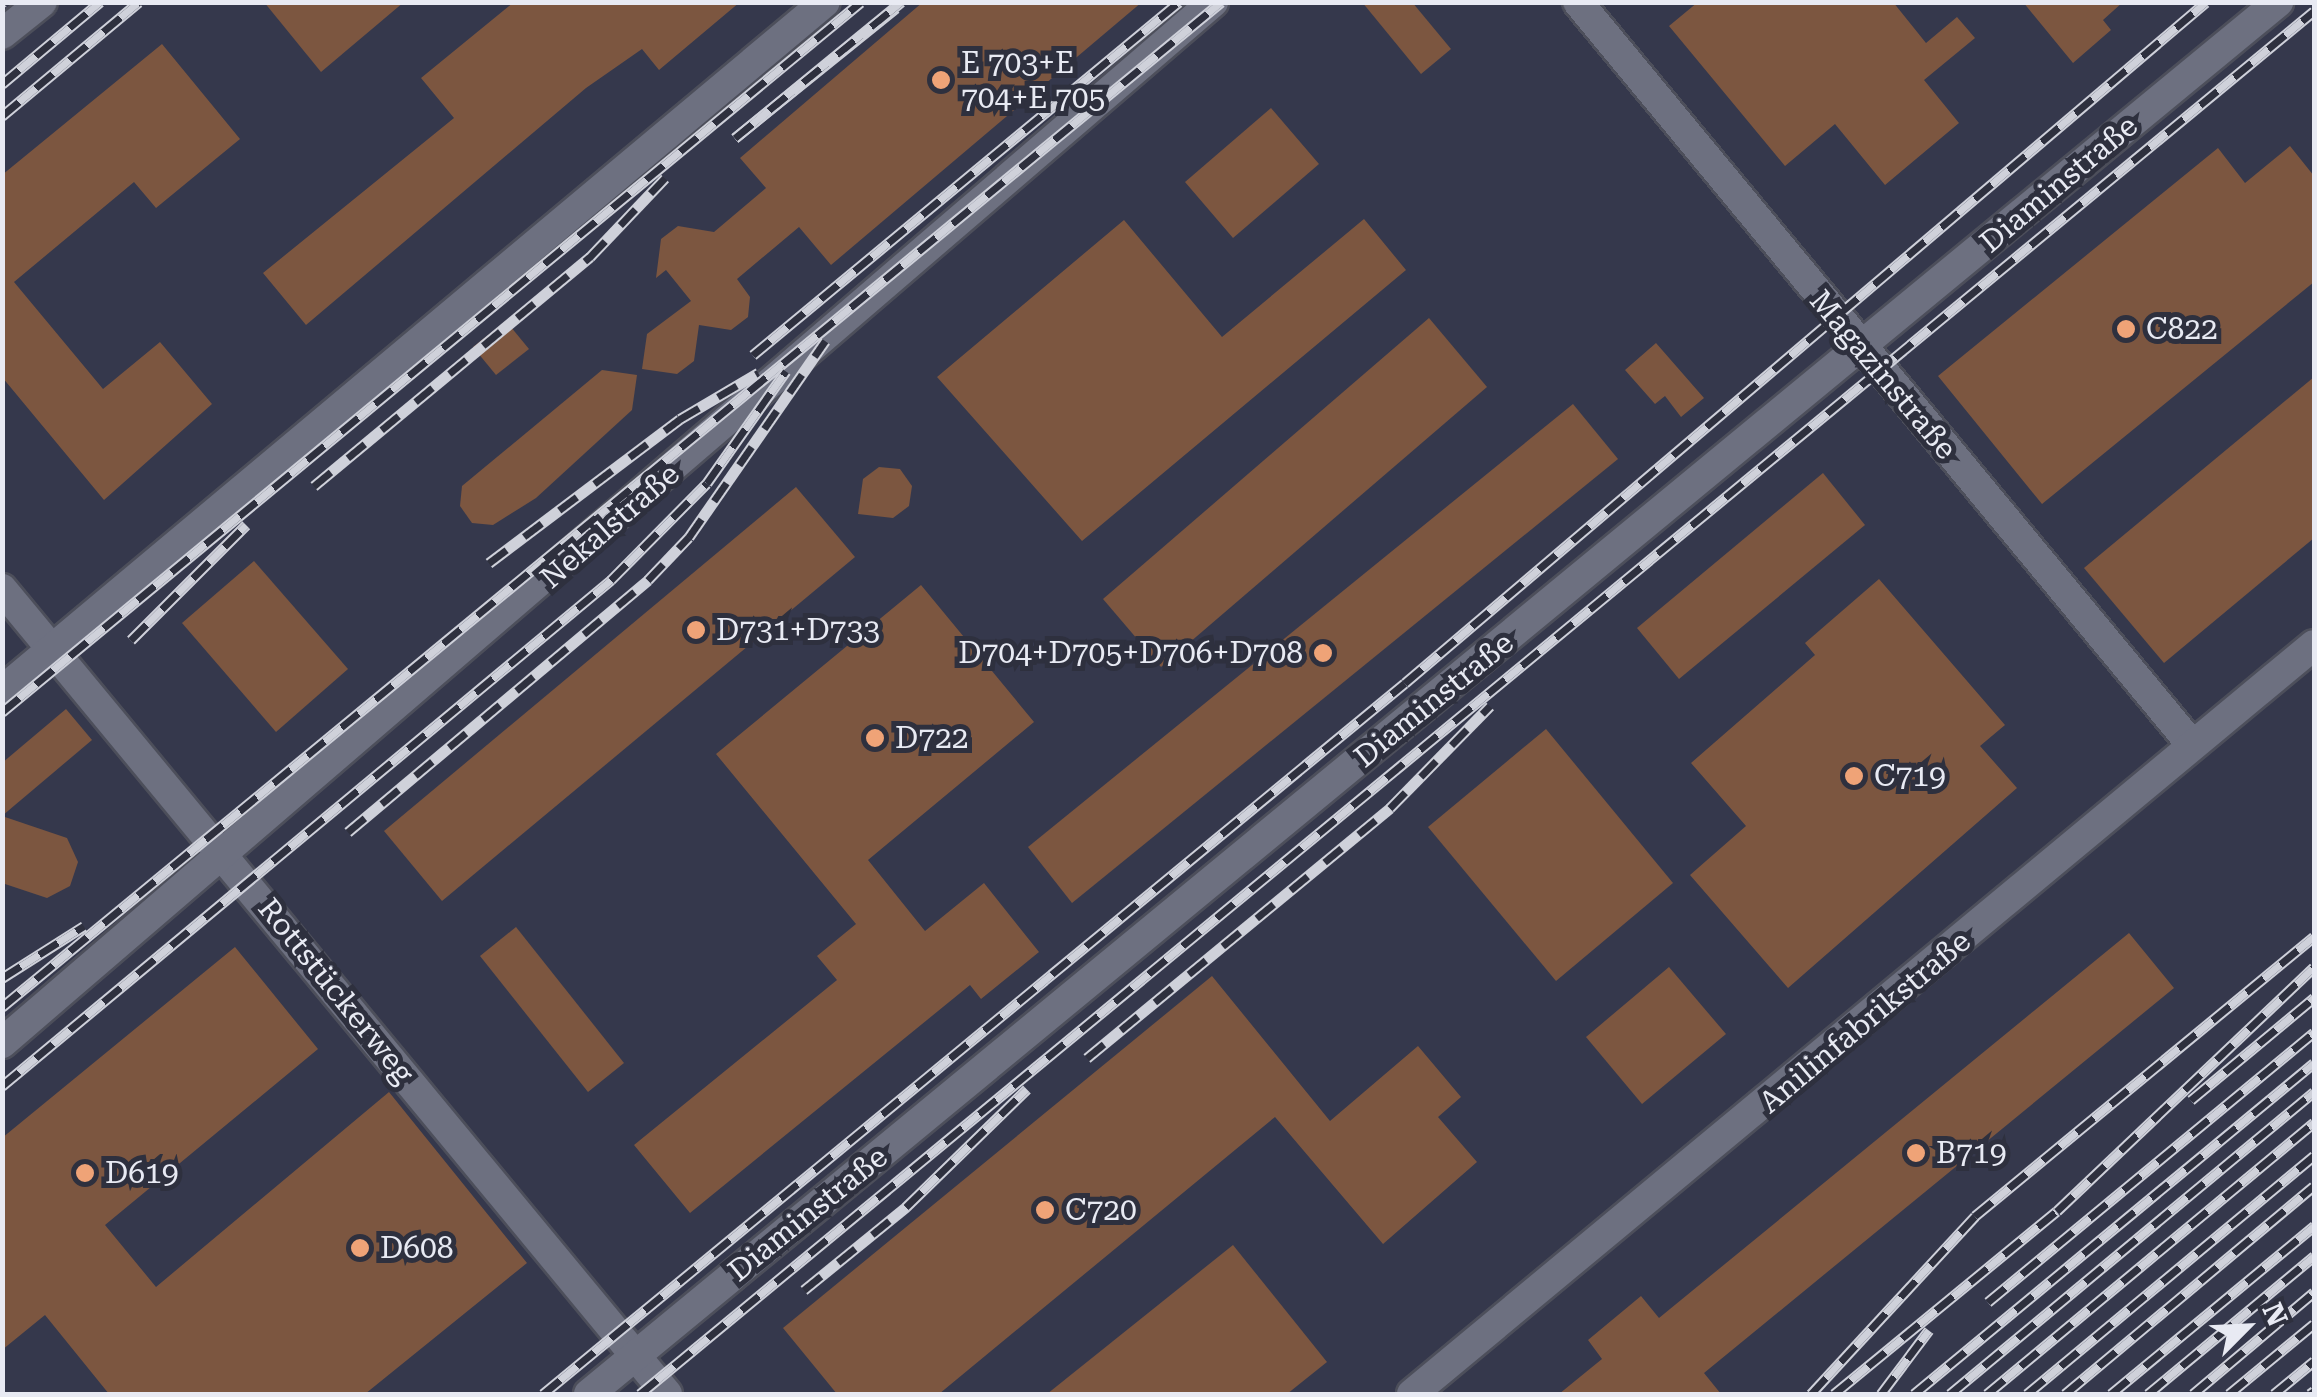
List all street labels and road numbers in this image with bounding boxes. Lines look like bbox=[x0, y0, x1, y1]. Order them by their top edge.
street label: Diaminstraße bbox=[1973, 108, 2145, 260]
street label: Magazinstraße bbox=[1802, 283, 1964, 467]
street label: Nekalstraße bbox=[533, 456, 687, 596]
street label: Diaminstraße bbox=[1347, 625, 1521, 775]
street label: Rottstückerweg bbox=[250, 891, 422, 1091]
street label: Anilinfabrikstraße bbox=[1752, 923, 1978, 1121]
street label: Diaminstraße bbox=[721, 1139, 895, 1289]

